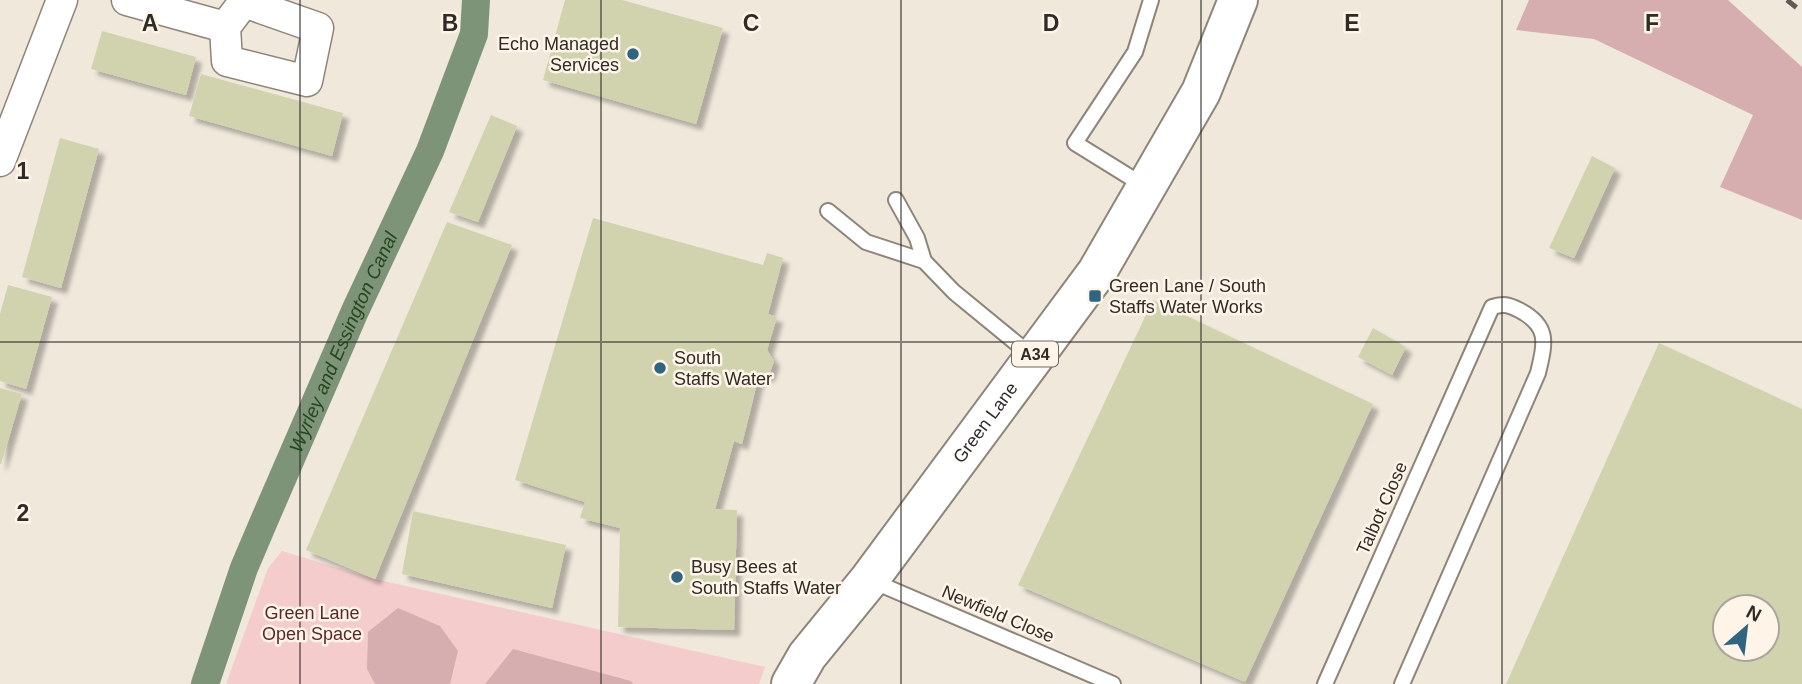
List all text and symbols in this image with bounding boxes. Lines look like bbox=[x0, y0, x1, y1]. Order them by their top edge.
text: A bbox=[142, 10, 158, 36]
text: B bbox=[442, 10, 458, 36]
text: C bbox=[743, 10, 759, 36]
text: D bbox=[1043, 10, 1059, 36]
text: E bbox=[1344, 10, 1360, 36]
text: F bbox=[1645, 10, 1659, 36]
place label: Echo Managed Services bbox=[498, 34, 619, 75]
marker: Echo Managed Services bbox=[625, 46, 641, 62]
text: 1 bbox=[17, 158, 30, 184]
water label: Wyrley and Essington Canal bbox=[285, 228, 401, 455]
place label: Green Lane / South Staffs Water Works bbox=[1109, 276, 1266, 317]
marker: Green Lane / South Staffs Water Works bbox=[1087, 288, 1103, 304]
road number: A34 bbox=[1012, 342, 1058, 366]
place label: South Staffs Water bbox=[674, 348, 772, 389]
marker: South Staffs Water bbox=[652, 360, 668, 376]
street label: Green Lane bbox=[949, 379, 1022, 467]
street label: Talbot Close bbox=[1353, 459, 1411, 557]
text: 2 bbox=[17, 500, 29, 526]
place label: Busy Bees at South Staffs Water bbox=[691, 557, 841, 598]
marker: Busy Bees at South Staffs Water bbox=[669, 569, 685, 585]
street label: Newfield Close bbox=[939, 581, 1057, 647]
north arrow bbox=[1711, 593, 1781, 663]
text: N bbox=[1743, 601, 1765, 626]
park label: Green Lane Open Space bbox=[262, 603, 362, 644]

